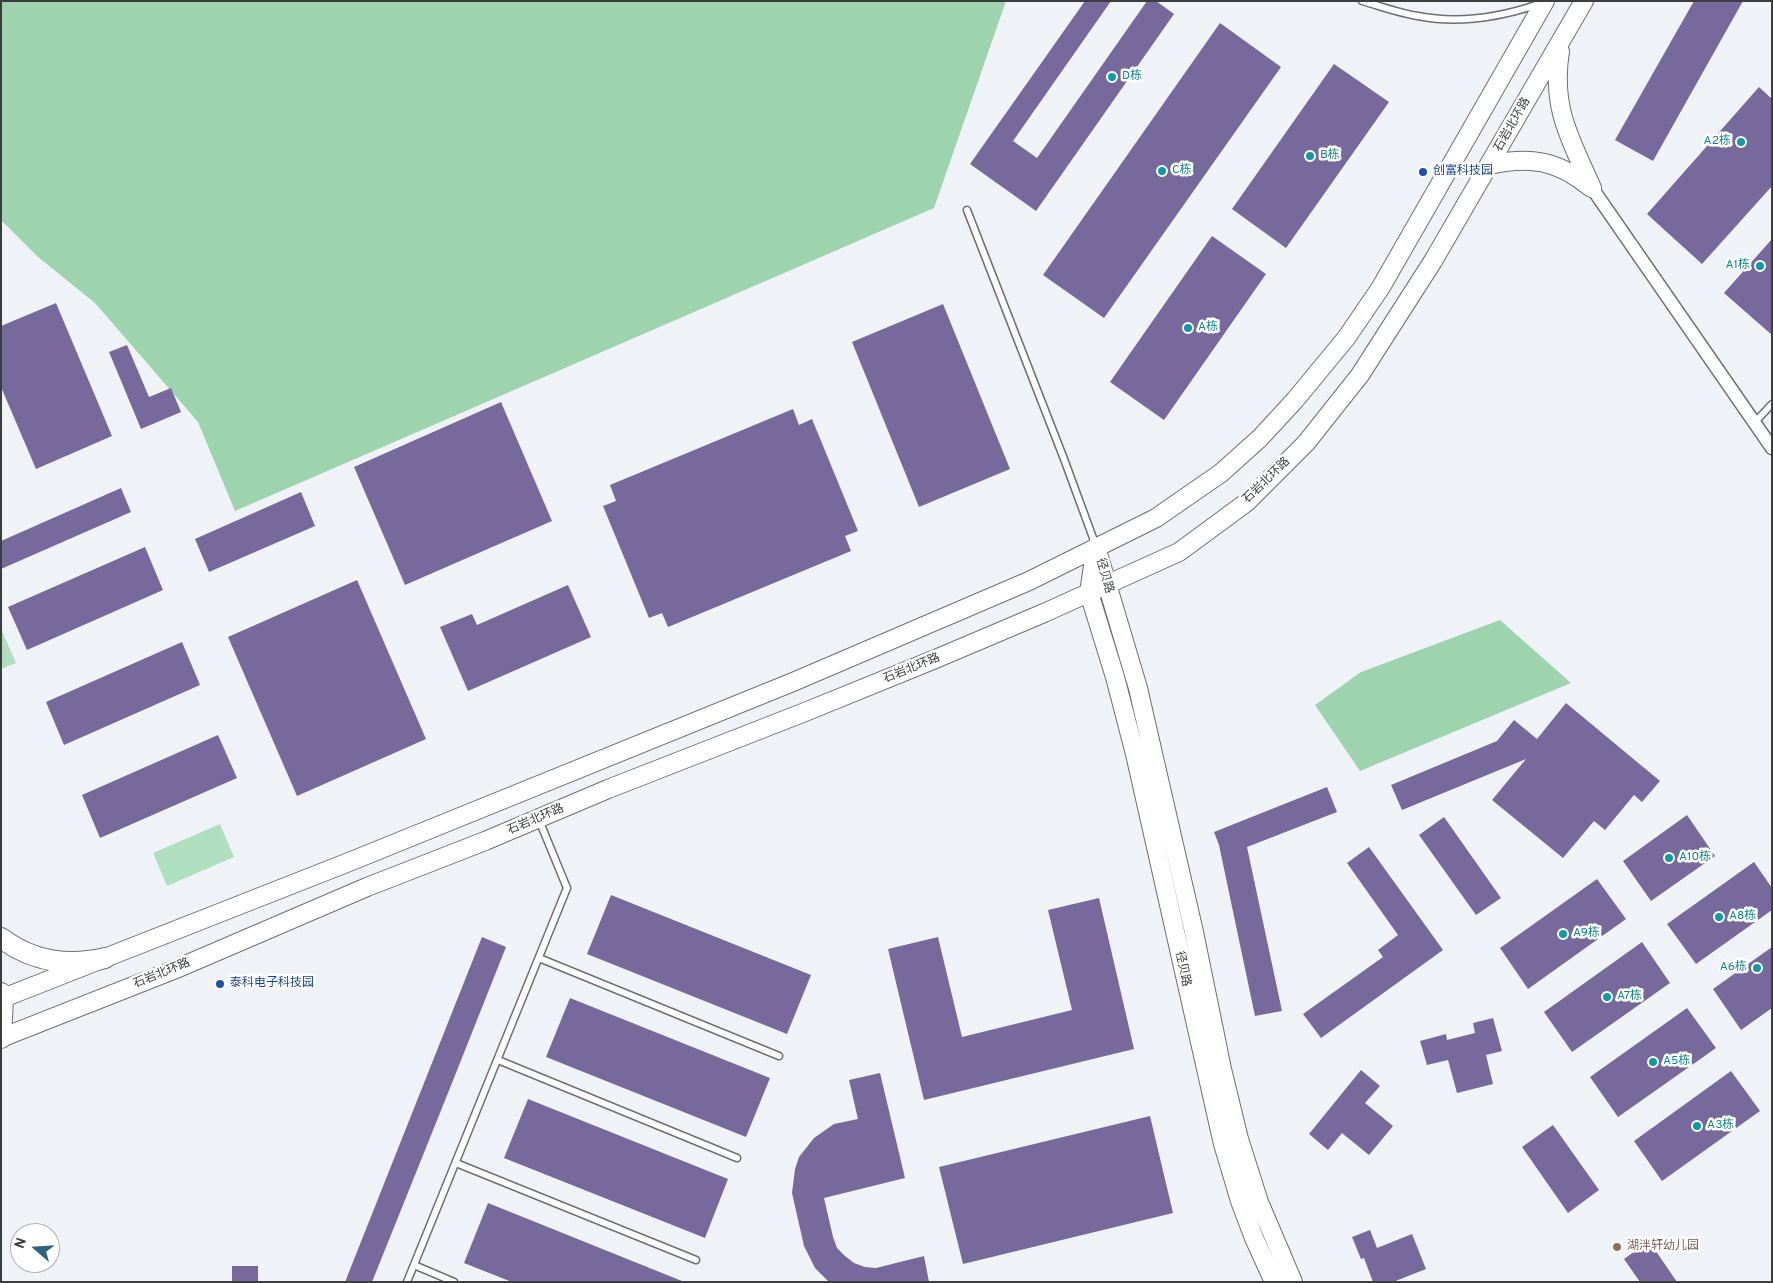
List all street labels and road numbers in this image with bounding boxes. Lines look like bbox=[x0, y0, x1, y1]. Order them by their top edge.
street label: 石岩北环路 bbox=[1492, 95, 1534, 155]
street label: 石岩北环路 bbox=[1240, 455, 1294, 507]
street label: 径贝路 bbox=[1092, 557, 1116, 595]
street label: 石岩北环路 bbox=[881, 651, 943, 687]
street label: 石岩北环路 bbox=[506, 802, 566, 838]
street label: 径贝路 bbox=[1171, 950, 1193, 988]
street label: 石岩北环路 bbox=[131, 956, 193, 992]

